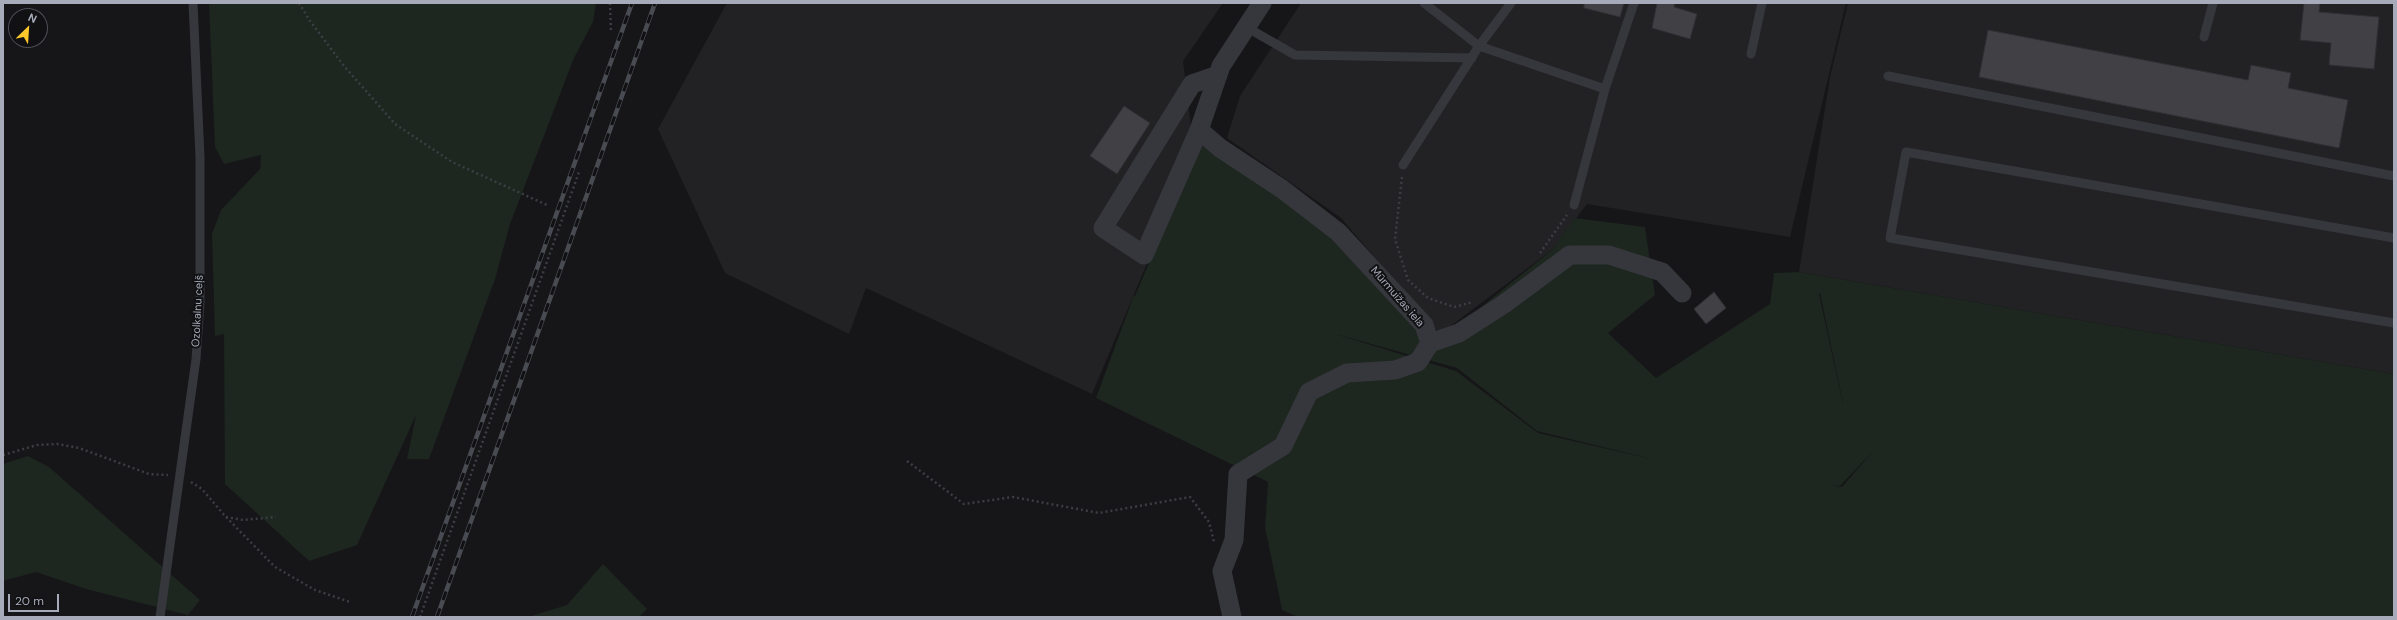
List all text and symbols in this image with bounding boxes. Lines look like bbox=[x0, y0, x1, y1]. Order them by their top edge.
north arrow bbox=[8, 8, 48, 48]
text: N bbox=[26, 10, 39, 26]
street label: Mūrmuižas iela bbox=[1367, 264, 1427, 330]
street label: Ozolkalnu ceļš bbox=[190, 274, 206, 348]
scale bar bbox=[10, 586, 61, 612]
text: 20 m bbox=[15, 593, 44, 609]

